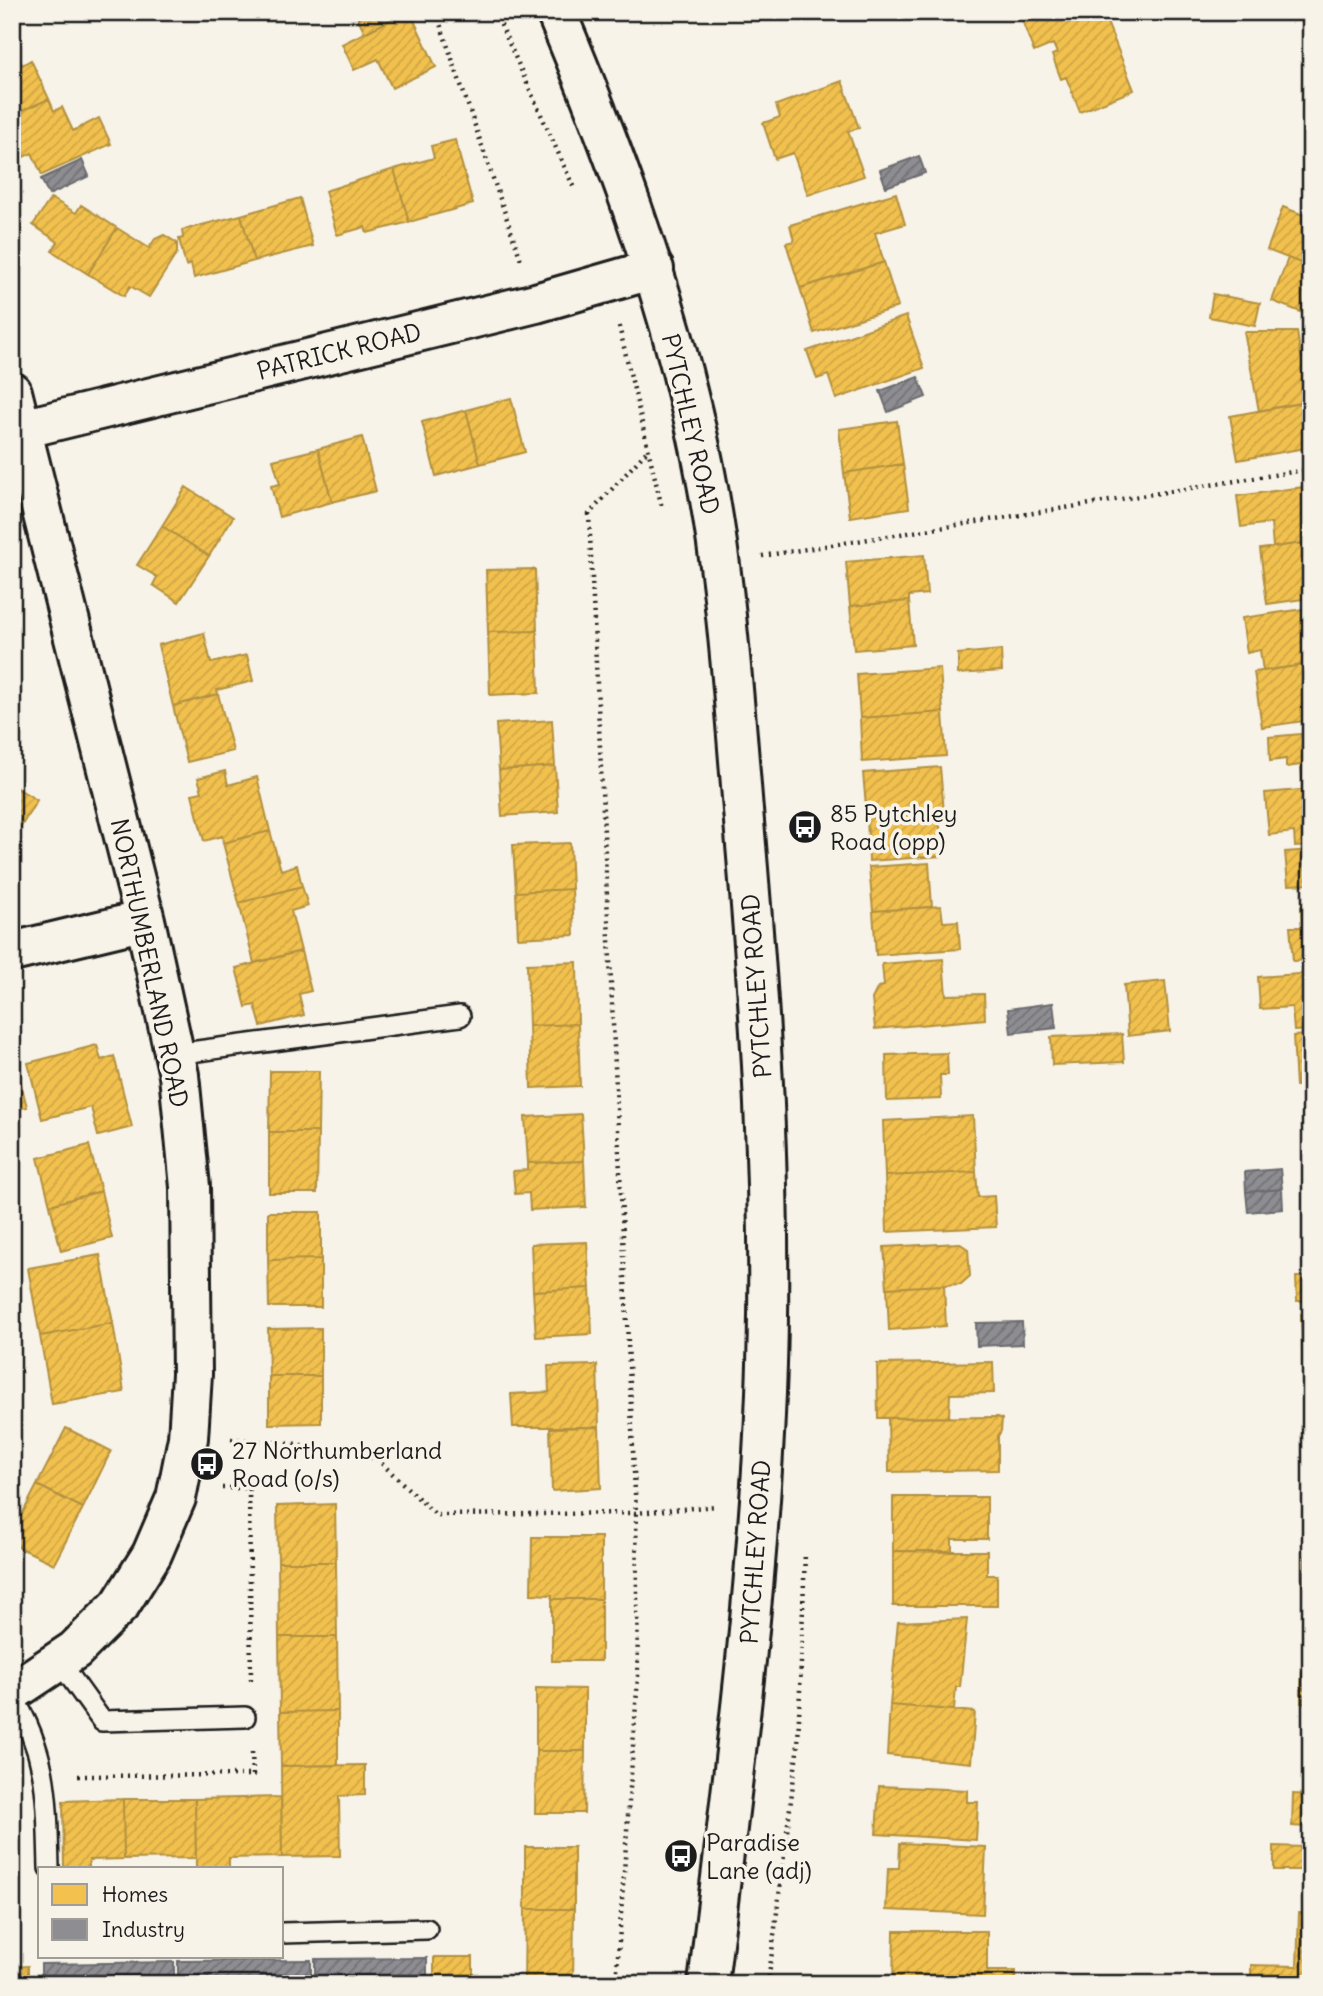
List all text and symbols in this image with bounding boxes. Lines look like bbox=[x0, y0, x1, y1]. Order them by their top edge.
street label: PATRICK ROAD bbox=[254, 316, 424, 386]
street label: PYTCHLEY ROAD bbox=[656, 331, 726, 517]
place label: 85 Pytchley Road (opp) bbox=[830, 798, 958, 856]
bus stop icon: 85 Pytchley Road (opp) bbox=[786, 808, 824, 846]
street label: NORTHUMBERLAND ROAD bbox=[105, 816, 195, 1110]
street label: PYTCHLEY ROAD bbox=[735, 893, 777, 1079]
place label: 27 Northumberland Road (o/s) bbox=[232, 1435, 442, 1493]
bus stop icon: 27 Northumberland Road (o/s) bbox=[188, 1445, 226, 1483]
street label: PYTCHLEY ROAD bbox=[734, 1459, 776, 1645]
place label: Paradise Lane (adj) bbox=[706, 1827, 812, 1885]
bus stop icon: Paradise Lane (adj) bbox=[662, 1837, 700, 1875]
legend bbox=[38, 1867, 284, 1958]
text: Homes bbox=[102, 1881, 168, 1908]
text: Industry bbox=[102, 1916, 185, 1943]

